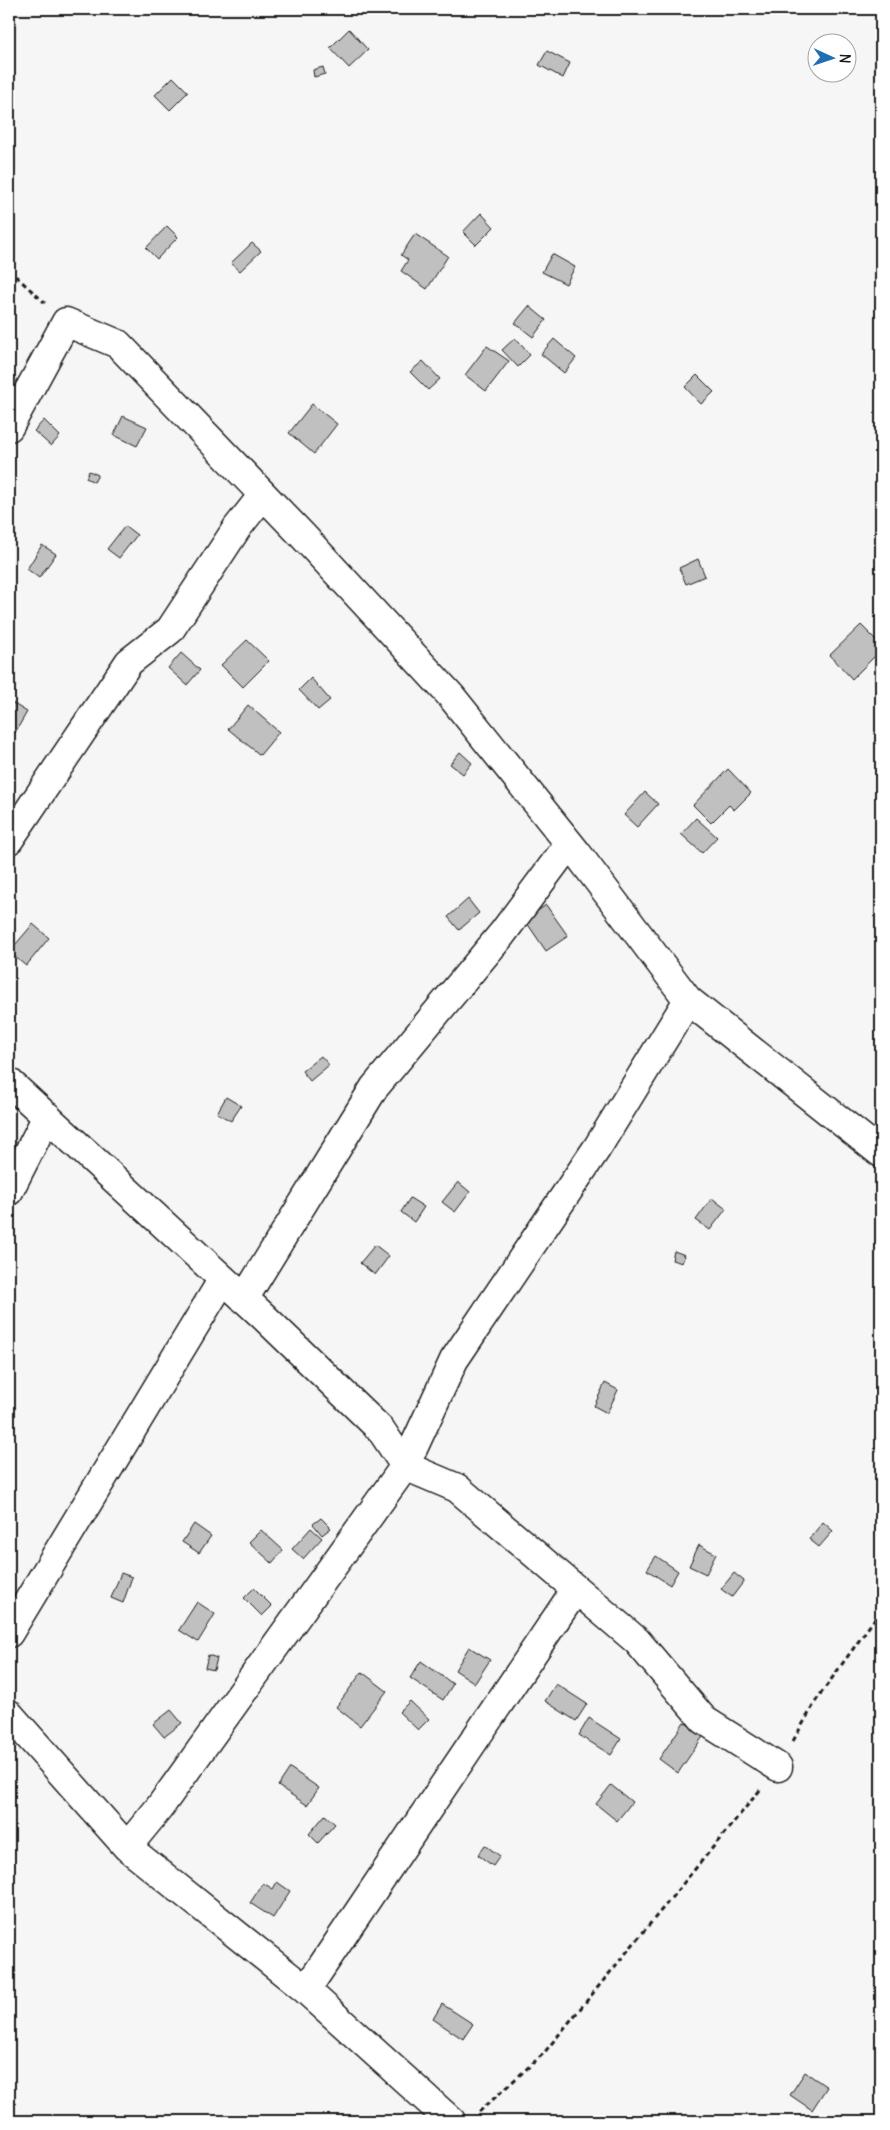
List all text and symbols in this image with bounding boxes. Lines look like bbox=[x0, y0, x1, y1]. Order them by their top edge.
north arrow bbox=[808, 32, 858, 82]
text: N bbox=[836, 53, 854, 64]

